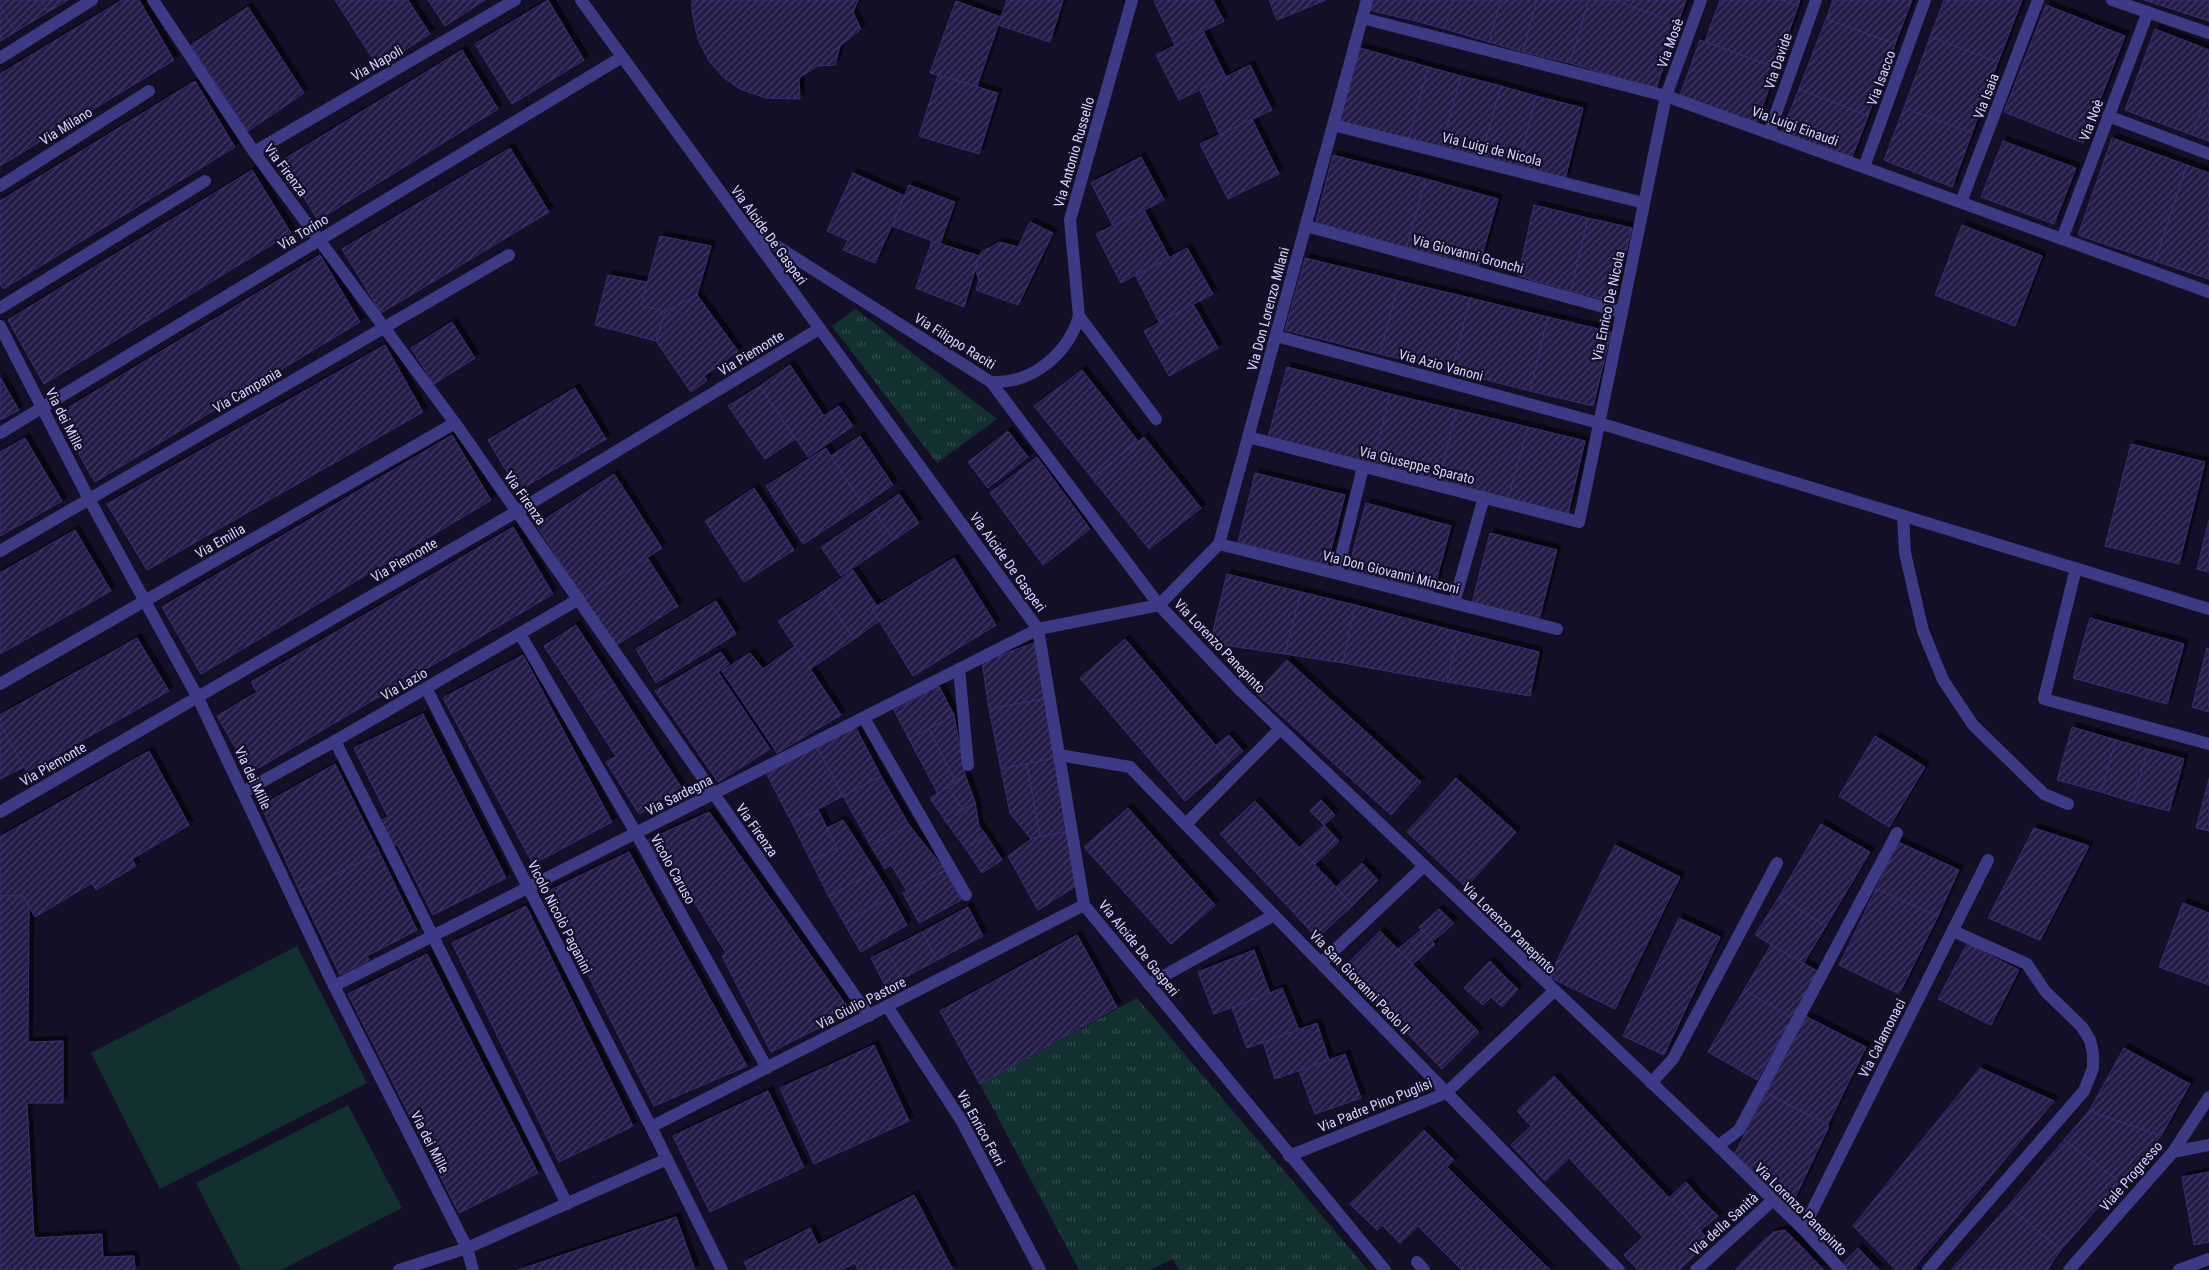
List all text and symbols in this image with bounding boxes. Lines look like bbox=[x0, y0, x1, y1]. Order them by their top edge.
street label: Via Mosè bbox=[1654, 16, 1686, 70]
street label: Via Davide bbox=[1761, 30, 1795, 91]
street label: Via Napoli bbox=[348, 42, 406, 84]
street label: Via Isacco bbox=[1864, 48, 1898, 108]
street label: Via Isaia bbox=[1970, 71, 2002, 121]
street label: Via Antonio Russello bbox=[1051, 95, 1097, 209]
street label: Via Noè bbox=[2076, 97, 2106, 143]
street label: Via Luigi Einaudi bbox=[1749, 103, 1841, 149]
street label: Via Milano bbox=[37, 104, 95, 148]
street label: Via Luigi de Nicola bbox=[1440, 129, 1544, 169]
street label: Via Firenza bbox=[261, 141, 311, 199]
street label: Via Alcide De Gasperi bbox=[728, 182, 810, 288]
street label: Via Torino bbox=[275, 211, 331, 253]
street label: Via Giovanni Gronchi bbox=[1411, 231, 1525, 277]
street label: Via Don Lorenzo MIlani bbox=[1244, 245, 1292, 373]
street label: Via Enrico De Nicola bbox=[1589, 250, 1627, 362]
street label: Via Filippo Raciti bbox=[912, 310, 998, 372]
street label: Via Piemonte bbox=[715, 327, 787, 379]
street label: Via Azio Vanoni bbox=[1397, 346, 1485, 384]
street label: Via Campania bbox=[210, 364, 284, 416]
street label: Via dei Mille bbox=[43, 385, 88, 453]
street label: Via Giuseppe Sparato bbox=[1358, 443, 1476, 487]
street label: Via Firenza bbox=[501, 468, 549, 528]
street label: Via Alcide De Gasperi bbox=[967, 509, 1049, 615]
street label: Via Emilia bbox=[192, 520, 248, 562]
street label: Via Piemonte bbox=[368, 534, 440, 585]
street label: Via Don Giovanni Minzoni bbox=[1321, 547, 1461, 597]
street label: Via Lorenzo Panepinto bbox=[1171, 596, 1269, 696]
street label: Via Lazio bbox=[378, 664, 430, 704]
street label: Via Piemonte bbox=[17, 738, 89, 789]
street label: Via dei Mille bbox=[231, 744, 275, 812]
street label: Via Sardegna bbox=[643, 771, 715, 819]
street label: Via Firenza bbox=[733, 800, 781, 860]
street label: Vicolo Caruso bbox=[647, 831, 699, 907]
street label: Vicolo Nicolò Paganini bbox=[525, 858, 595, 976]
street label: Via Lorenzo Panepinto bbox=[1459, 879, 1559, 977]
street label: Via Alcide De Gasperi bbox=[1095, 897, 1183, 999]
street label: Via San Giovanni Paolo II bbox=[1306, 927, 1414, 1037]
street label: Via Giulio Pastore bbox=[814, 973, 909, 1032]
street label: Via Calamonaci bbox=[1855, 996, 1909, 1080]
street label: Via Padre Pino Puglisi bbox=[1316, 1075, 1434, 1135]
street label: Via Enrico Ferri bbox=[954, 1087, 1008, 1169]
street label: Via dei Mille bbox=[408, 1108, 453, 1176]
street label: Viale Progresso bbox=[2096, 1138, 2166, 1214]
street label: Via Lorenzo Panepinto bbox=[1751, 1159, 1851, 1259]
street label: Via della Sanità bbox=[1687, 1189, 1761, 1259]

